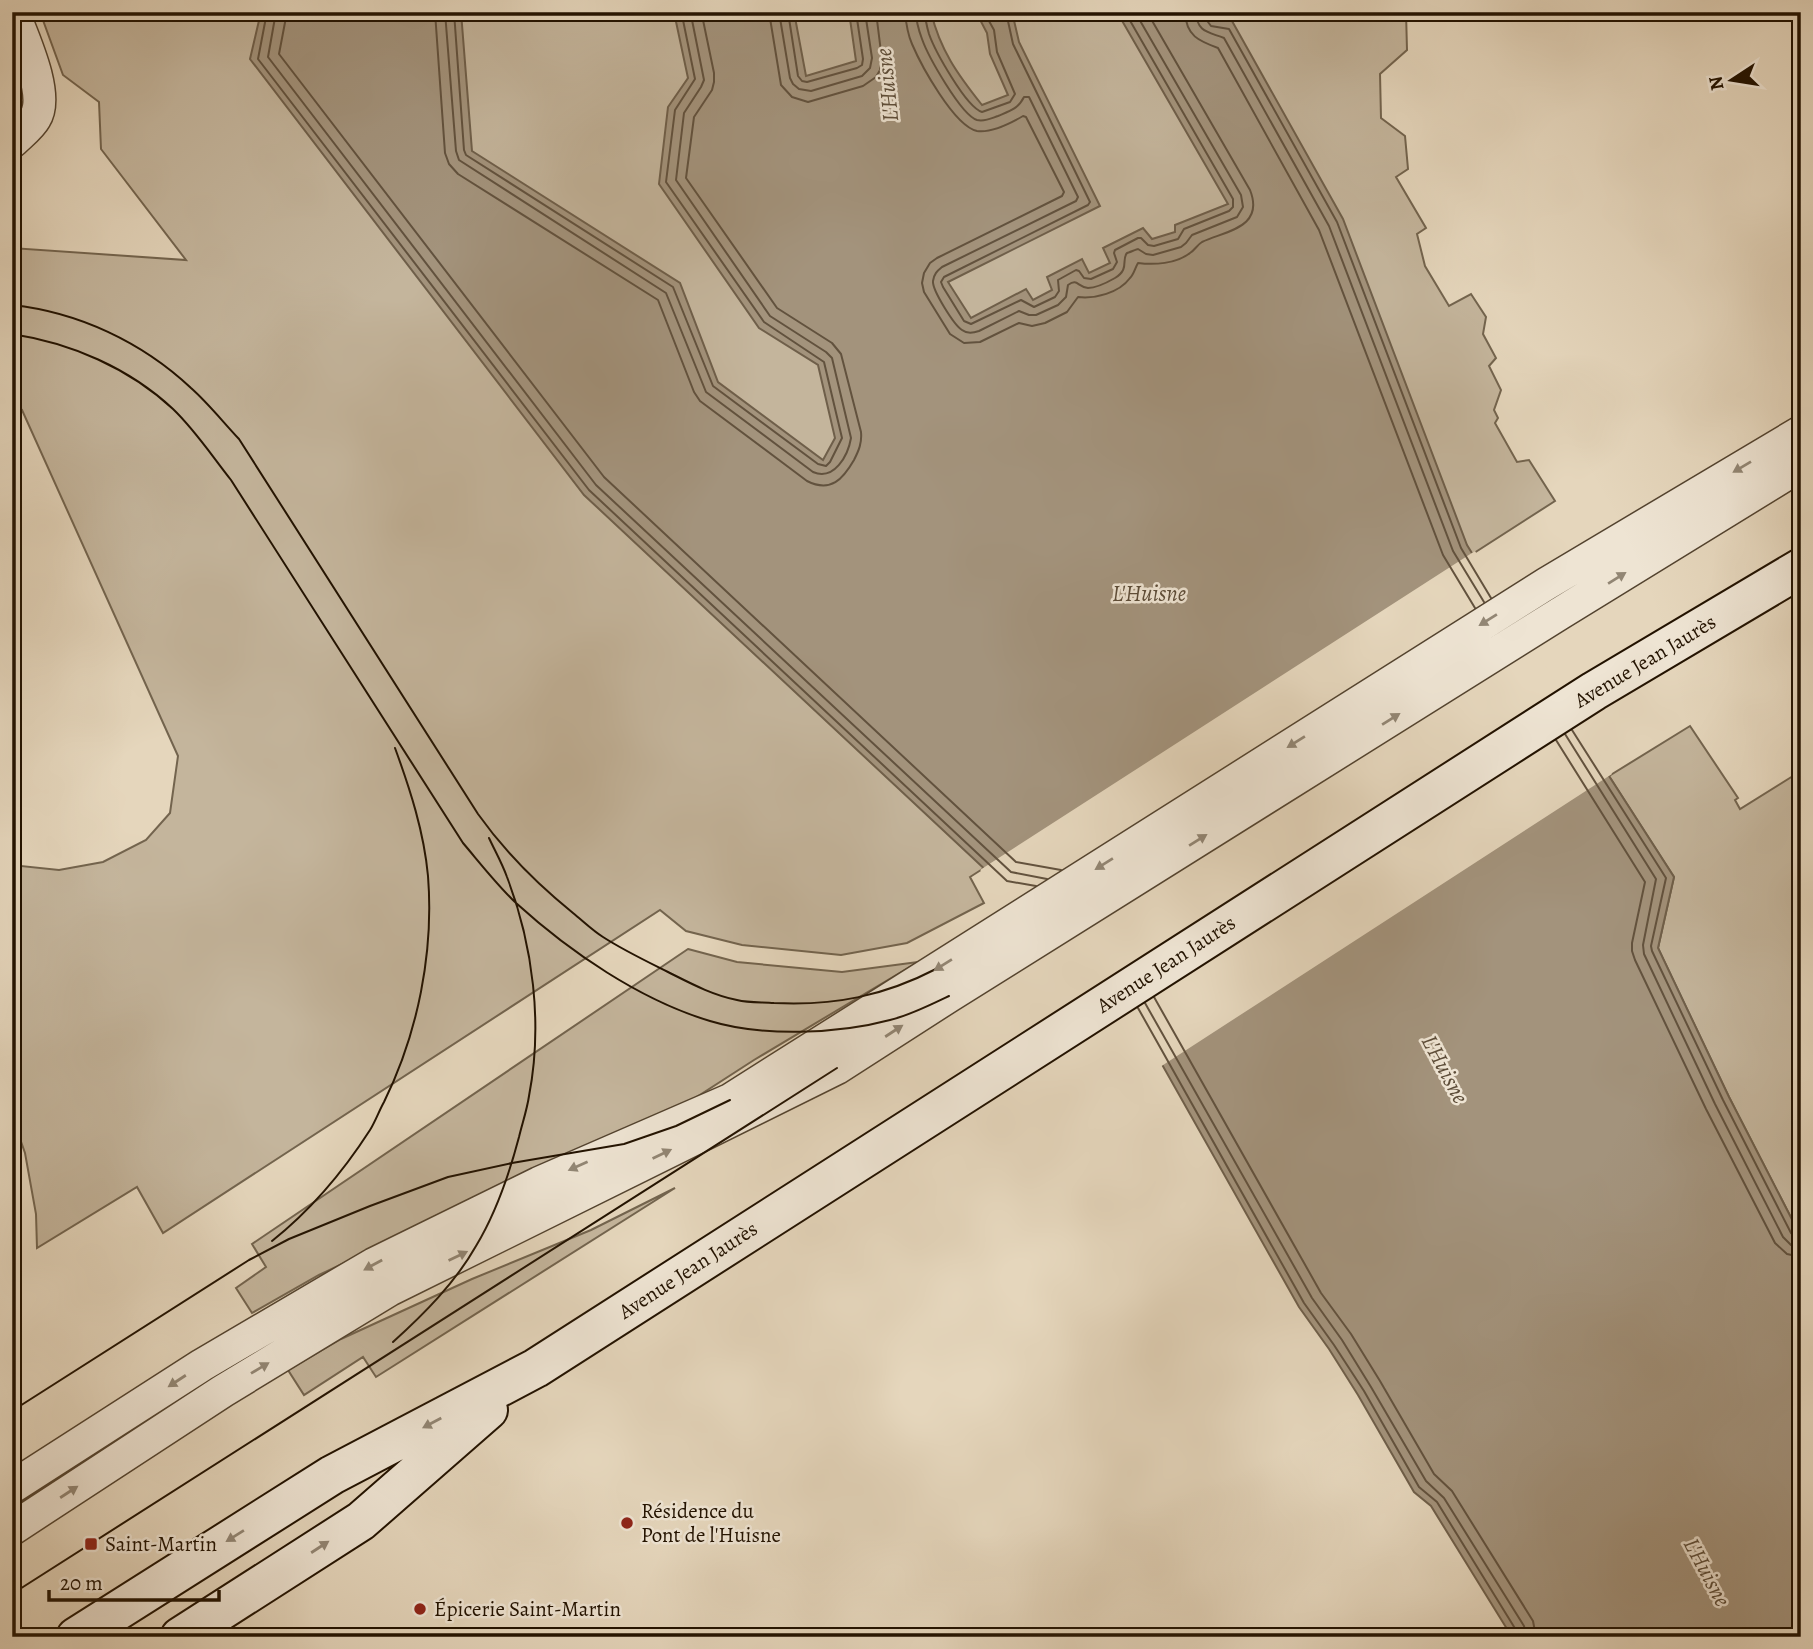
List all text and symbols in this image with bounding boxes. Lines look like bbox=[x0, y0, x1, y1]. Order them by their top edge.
north arrow bbox=[1698, 46, 1768, 116]
water label: L'Huisne bbox=[868, 47, 906, 123]
text: N bbox=[1702, 74, 1731, 93]
one-way arrow bbox=[1733, 461, 1752, 473]
one-way arrow bbox=[1608, 571, 1627, 584]
water label: L'Huisne bbox=[1112, 578, 1186, 609]
street label: Avenue Jean Jaurès bbox=[1568, 608, 1721, 715]
one-way arrow bbox=[1479, 614, 1498, 627]
one-way arrow bbox=[1381, 713, 1400, 726]
one-way arrow bbox=[1287, 735, 1305, 749]
one-way arrow bbox=[1188, 834, 1207, 847]
one-way arrow bbox=[1094, 857, 1113, 870]
street label: Avenue Jean Jaurès bbox=[1090, 909, 1241, 1020]
one-way arrow bbox=[933, 959, 952, 972]
one-way arrow bbox=[885, 1025, 904, 1038]
water label: L'Huisne bbox=[1414, 1029, 1476, 1109]
one-way arrow bbox=[652, 1149, 672, 1160]
one-way arrow bbox=[567, 1161, 588, 1172]
street label: Avenue Jean Jaurès bbox=[612, 1215, 763, 1326]
one-way arrow bbox=[448, 1251, 468, 1262]
one-way arrow bbox=[363, 1259, 383, 1271]
one-way arrow bbox=[251, 1362, 270, 1374]
one-way arrow bbox=[168, 1374, 186, 1388]
one-way arrow bbox=[421, 1416, 441, 1428]
one-way arrow bbox=[60, 1485, 79, 1498]
place label: Résidence du Pont de l'Huisne bbox=[641, 1497, 781, 1549]
marker: Résidence du Pont de l'Huisne bbox=[619, 1515, 635, 1531]
place label: Saint-Martin bbox=[105, 1530, 217, 1558]
one-way arrow bbox=[225, 1530, 244, 1543]
water label: L'Huisne bbox=[1676, 1532, 1738, 1612]
marker: Saint-Martin bbox=[83, 1536, 99, 1552]
one-way arrow bbox=[311, 1541, 330, 1554]
scale bar bbox=[49, 1558, 219, 1602]
text: 20 m bbox=[60, 1569, 103, 1597]
place label: Épicerie Saint-Martin bbox=[434, 1595, 621, 1623]
marker: Épicerie Saint-Martin bbox=[412, 1601, 428, 1617]

